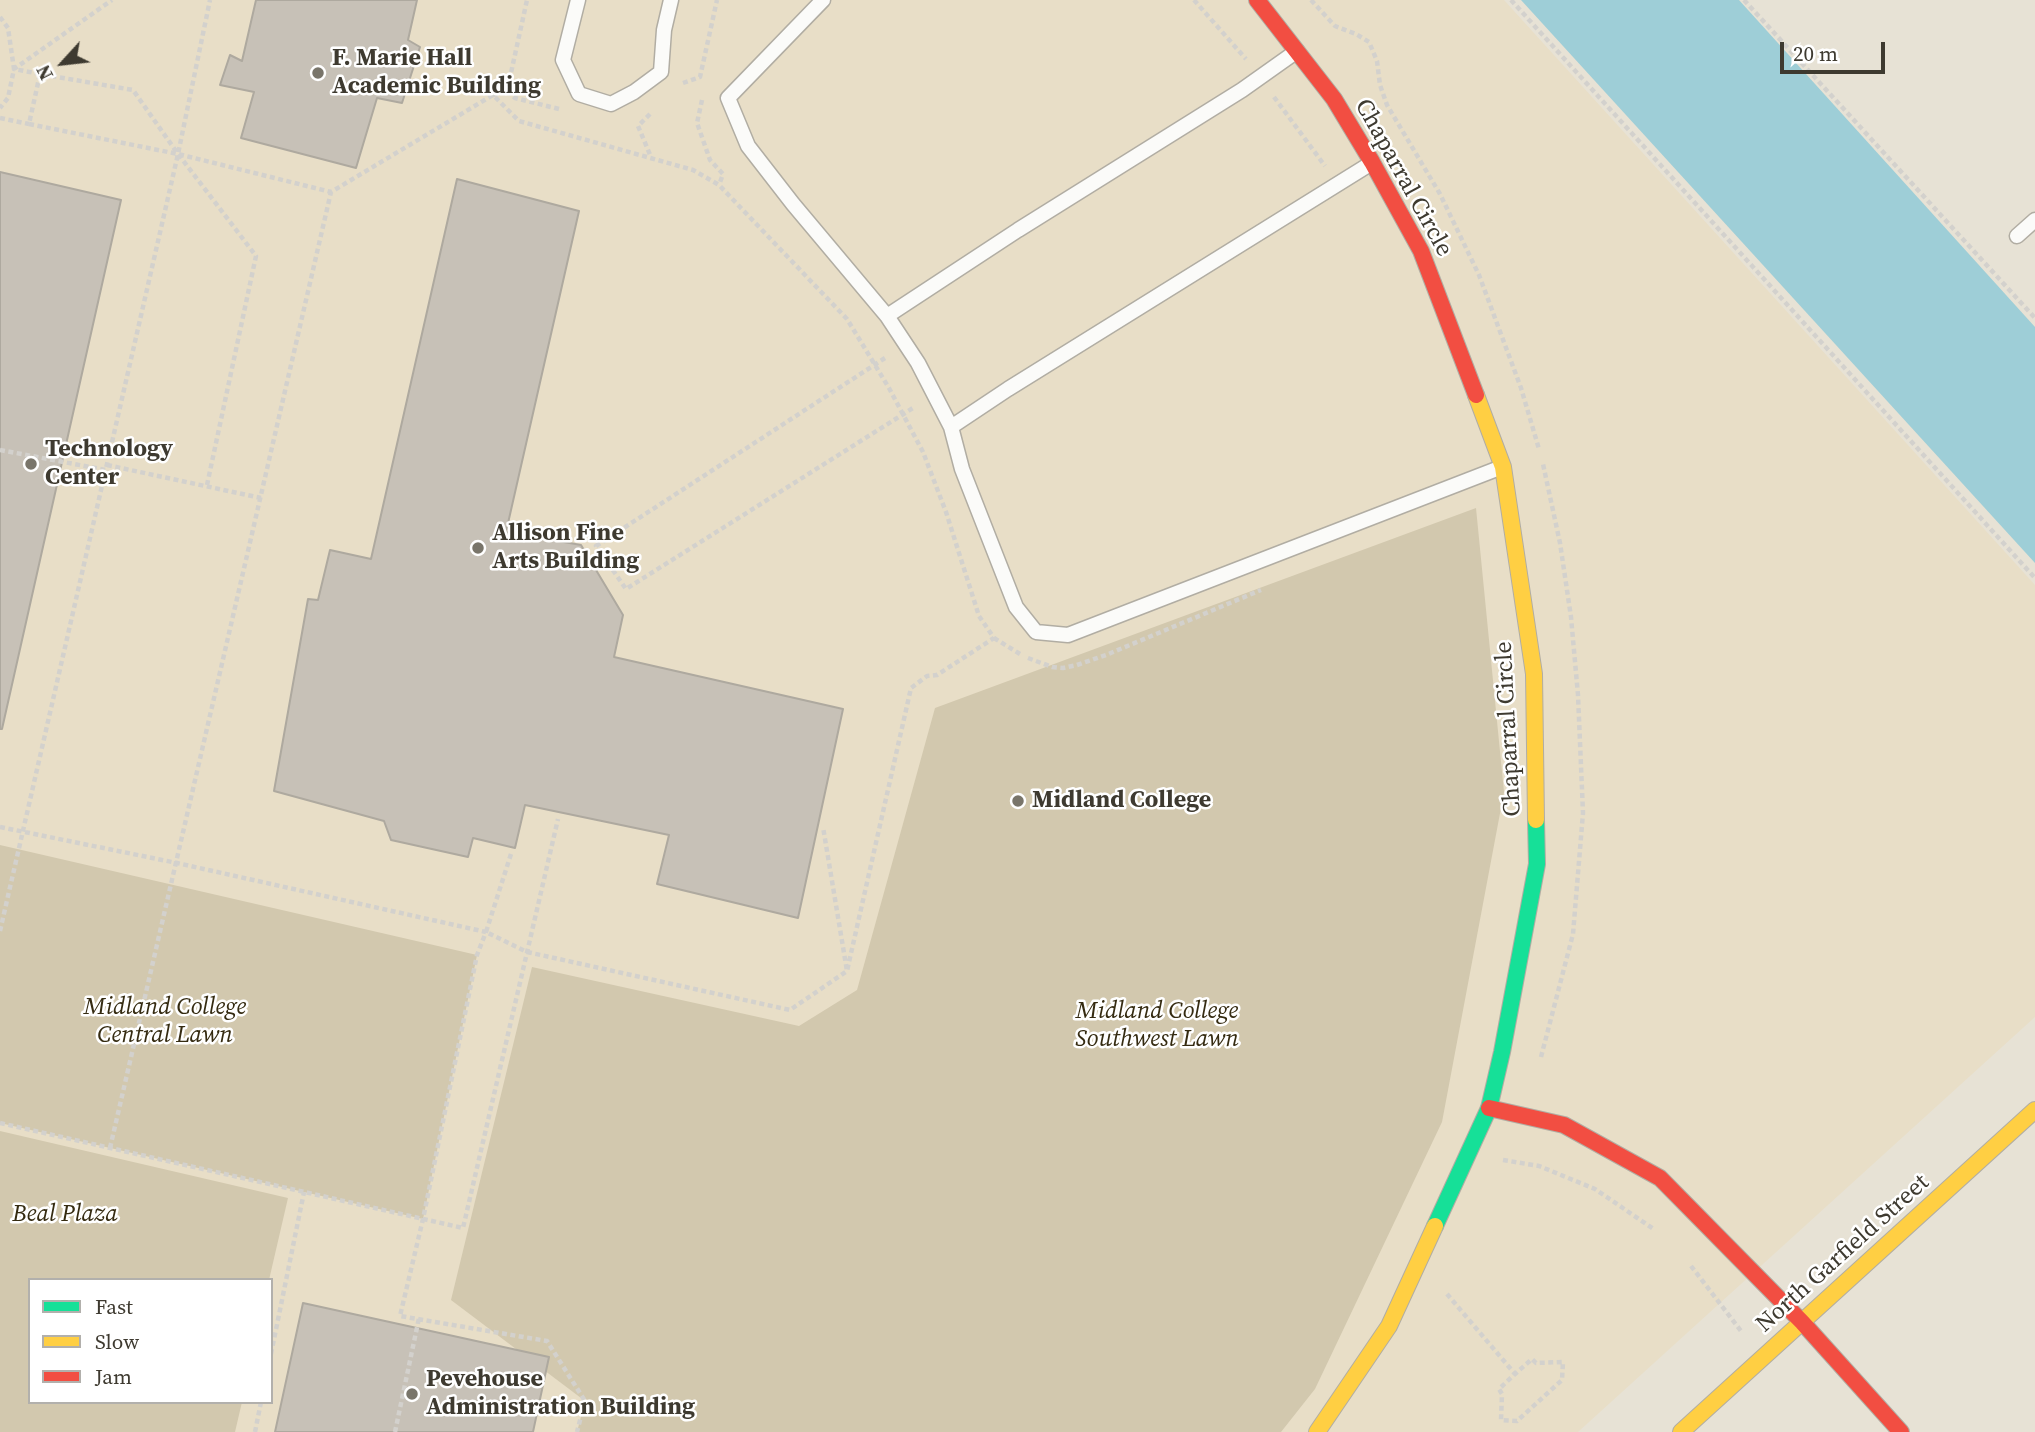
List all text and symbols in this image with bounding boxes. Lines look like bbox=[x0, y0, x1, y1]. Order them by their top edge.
north arrow bbox=[28, 28, 98, 98]
scale bar bbox=[1783, 28, 1888, 72]
text: 20 m bbox=[1793, 39, 1838, 68]
place label: F. Marie Hall Academic Building bbox=[332, 45, 541, 101]
text: N bbox=[30, 60, 59, 85]
marker: F. Marie Hall Academic Building bbox=[310, 65, 326, 81]
street label: Chaparral Circle bbox=[1348, 94, 1458, 262]
place label: Technology Center bbox=[45, 436, 173, 492]
marker: Technology Center bbox=[23, 456, 39, 472]
place label: Allison Fine Arts Building bbox=[492, 520, 639, 576]
marker: Allison Fine Arts Building bbox=[470, 540, 486, 556]
street label: Chaparral Circle bbox=[1490, 641, 1528, 817]
place label: Midland College bbox=[1032, 787, 1211, 815]
marker: Midland College bbox=[1010, 793, 1026, 809]
park label: Midland College Central Lawn bbox=[84, 994, 246, 1050]
park label: Midland College Southwest Lawn bbox=[1075, 998, 1239, 1054]
street label: North Garfield Street bbox=[1751, 1169, 1935, 1339]
park label: Beal Plaza bbox=[12, 1201, 118, 1229]
legend bbox=[28, 1278, 273, 1404]
text: Fast bbox=[95, 1292, 133, 1321]
text: Slow bbox=[95, 1327, 139, 1356]
text: Jam bbox=[95, 1362, 132, 1391]
place label: Pevehouse Administration Building bbox=[426, 1366, 695, 1422]
marker: Pevehouse Administration Building bbox=[404, 1386, 420, 1402]

